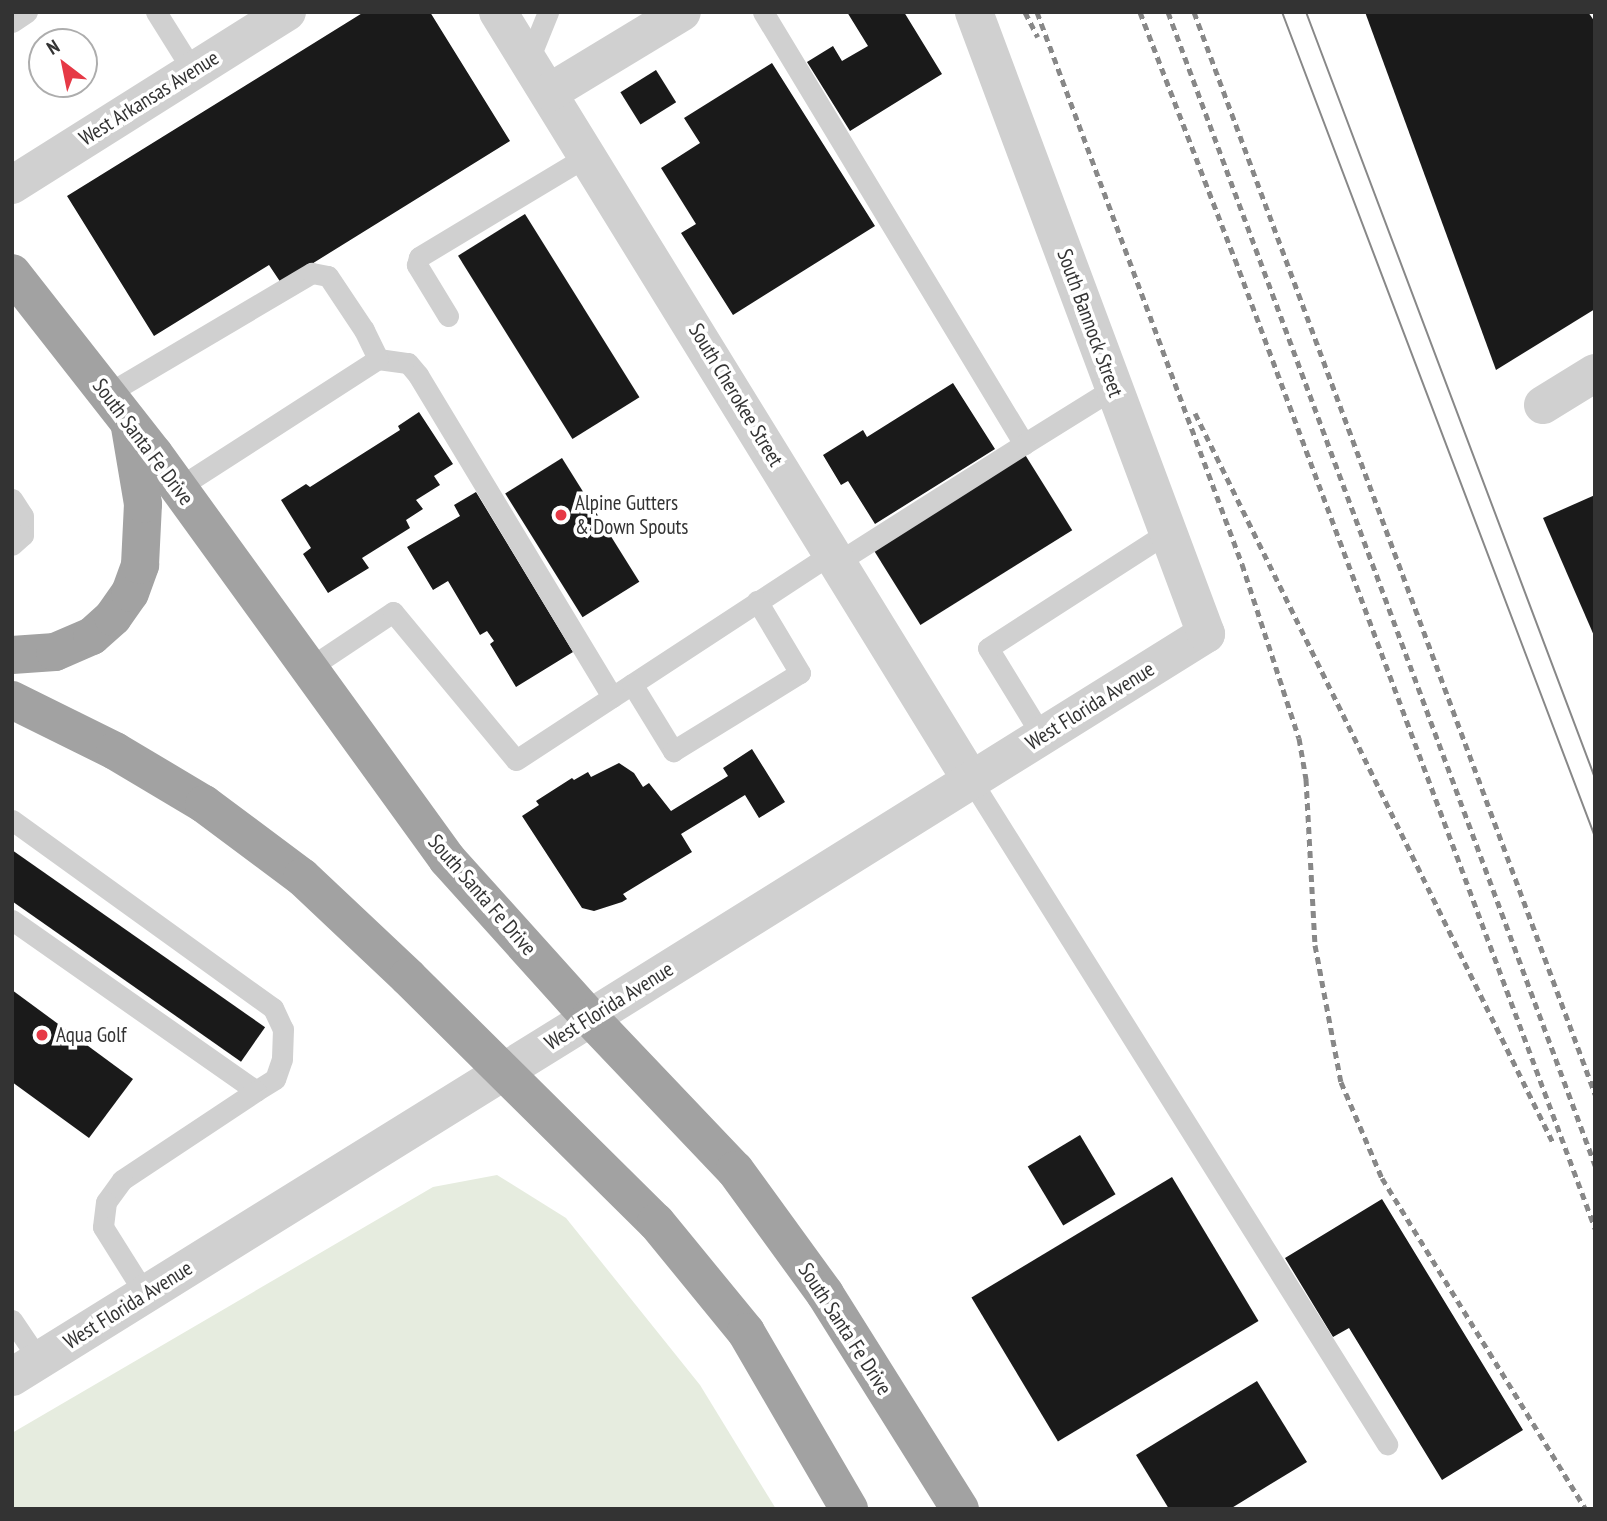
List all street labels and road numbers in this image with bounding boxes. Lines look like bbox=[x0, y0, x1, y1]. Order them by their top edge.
street label: West Arkansas Avenue bbox=[74, 45, 224, 151]
street label: South Bannock Street bbox=[1051, 245, 1129, 401]
street label: South Cherokee Street bbox=[683, 319, 789, 471]
street label: South Santa Fe Drive bbox=[87, 374, 199, 510]
street label: West Florida Avenue bbox=[1021, 656, 1159, 756]
street label: South Santa Fe Drive bbox=[423, 829, 541, 961]
street label: West Florida Avenue bbox=[540, 956, 678, 1056]
street label: West Florida Avenue bbox=[59, 1255, 197, 1355]
street label: South Santa Fe Drive bbox=[793, 1258, 897, 1400]

